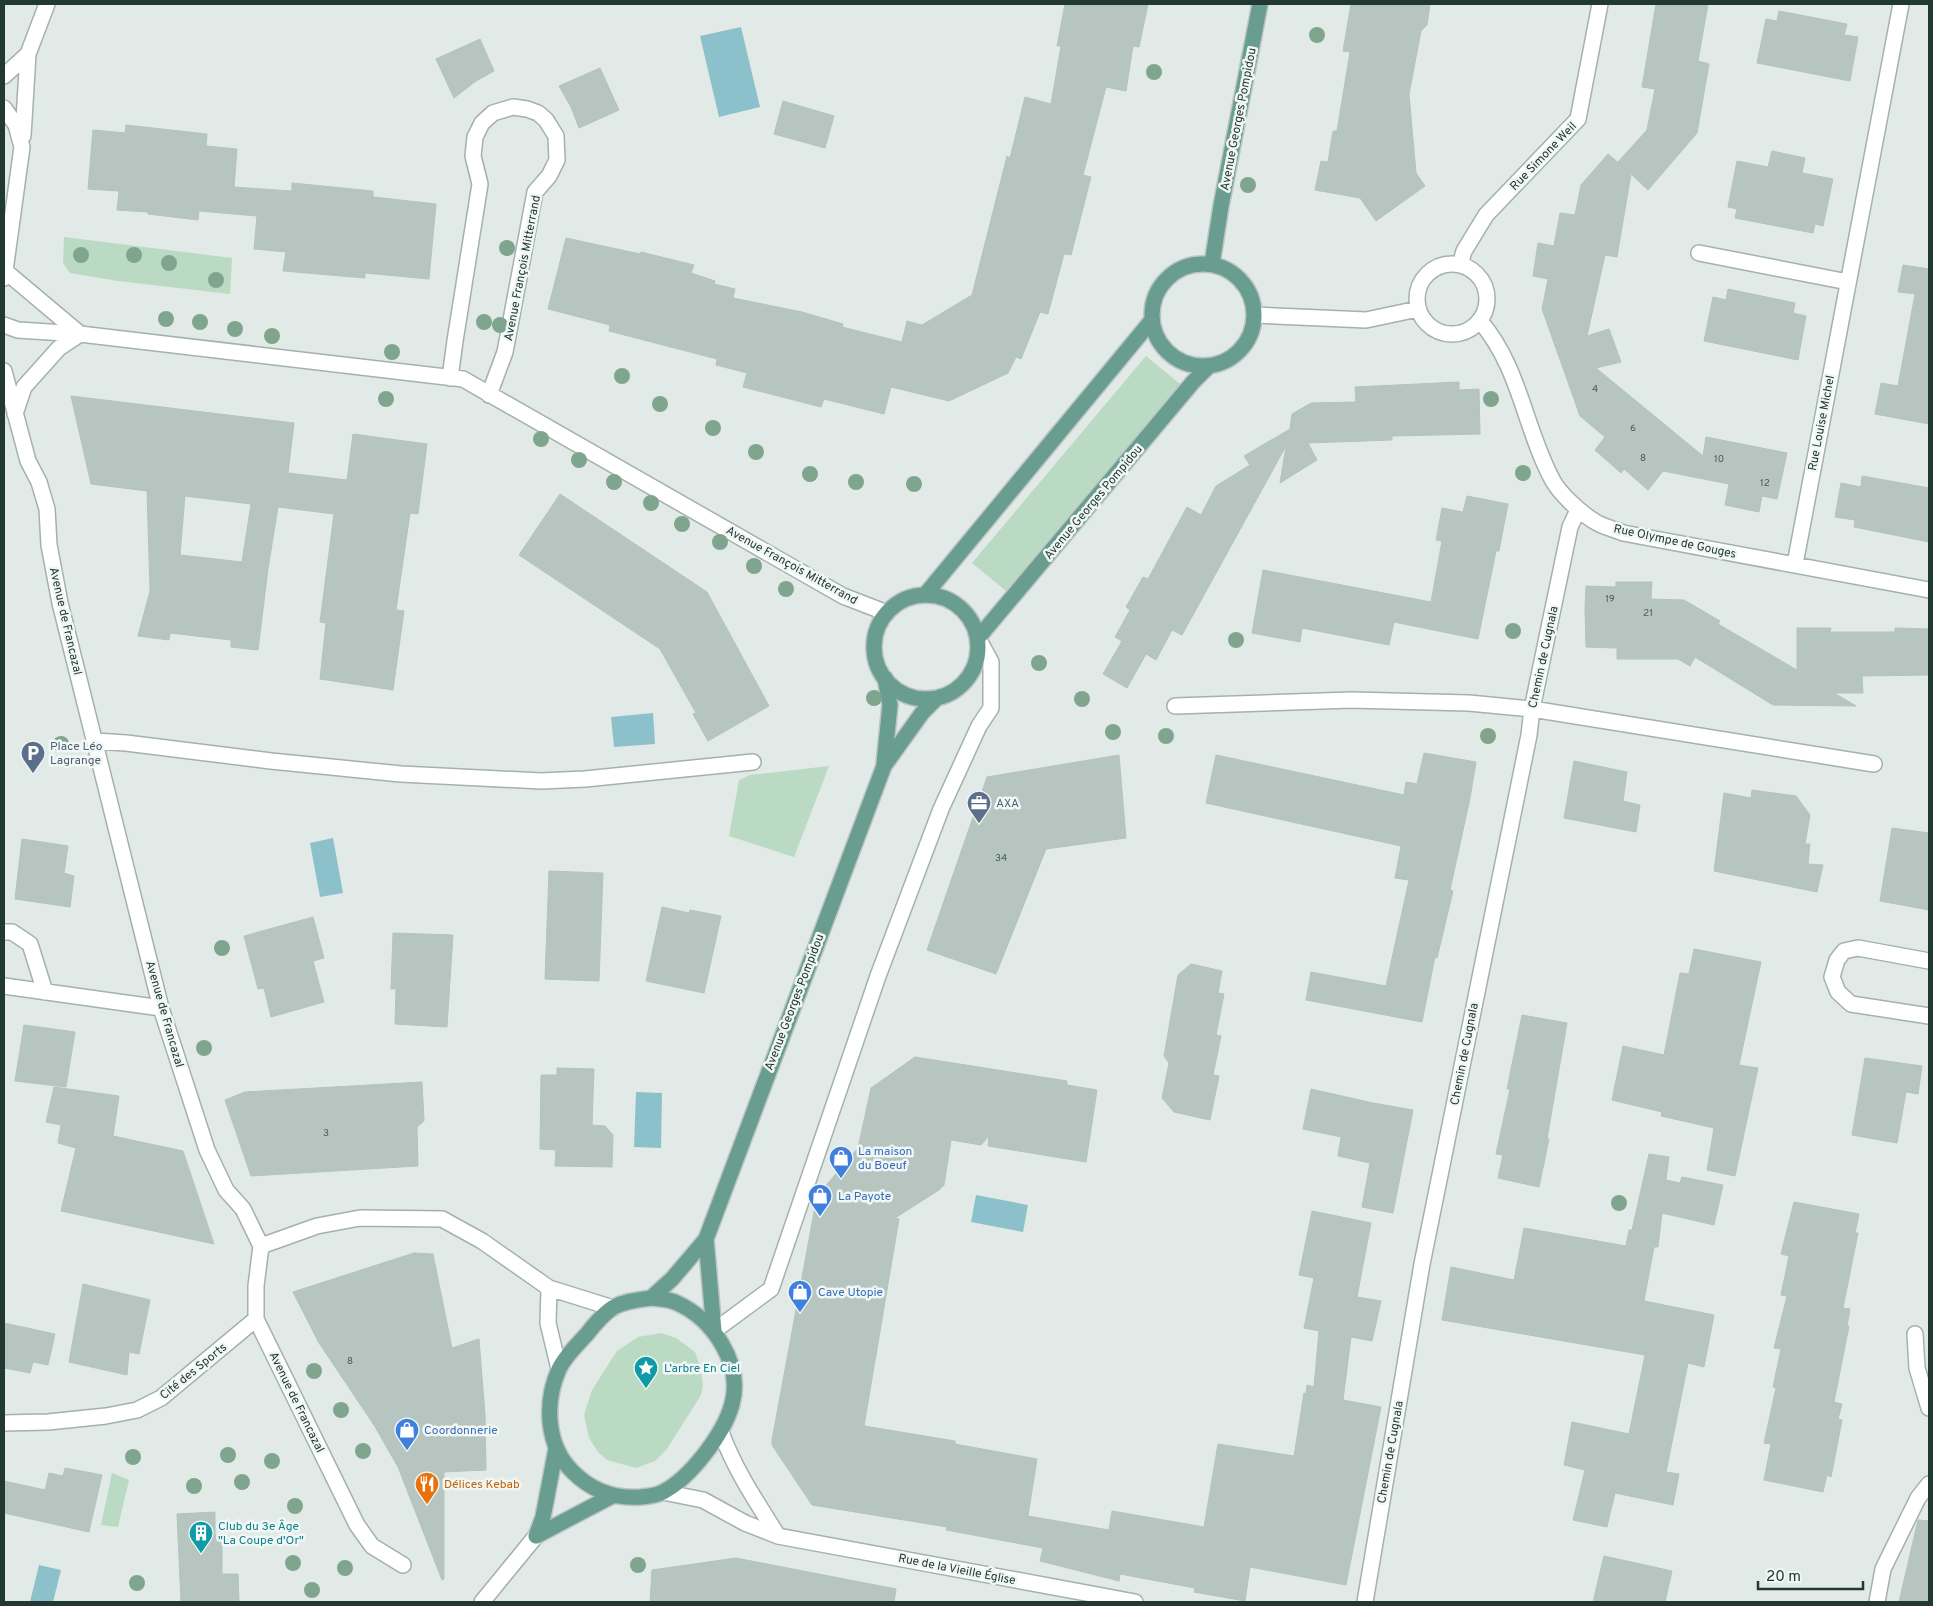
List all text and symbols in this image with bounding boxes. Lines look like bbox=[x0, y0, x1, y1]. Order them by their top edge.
street label: Avenue Georges Pompidou bbox=[1217, 47, 1261, 192]
street label: Rue Simone Weil bbox=[1507, 119, 1581, 194]
street label: Avenue François Mitterrand bbox=[501, 194, 545, 342]
street label: Rue Louise Michel bbox=[1805, 374, 1839, 472]
house number: 4 bbox=[1592, 383, 1598, 396]
house number: 6 bbox=[1630, 422, 1636, 435]
street label: Avenue Georges Pompidou bbox=[1041, 442, 1146, 563]
house number: 8 bbox=[1640, 452, 1646, 465]
house number: 10 bbox=[1714, 453, 1724, 466]
house number: 12 bbox=[1760, 477, 1770, 490]
street label: Rue Olympe de Gouges bbox=[1612, 521, 1738, 563]
street label: Avenue François Mitterrand bbox=[723, 523, 860, 609]
street label: Avenue de Francazal bbox=[45, 566, 85, 677]
house number: 19 bbox=[1605, 593, 1615, 606]
street label: Chemin de Cugnala bbox=[1525, 605, 1563, 710]
house number: 21 bbox=[1643, 607, 1653, 620]
place label: Place Léo Lagrange bbox=[50, 739, 103, 769]
parking icon: Place Léo Lagrange bbox=[20, 740, 46, 774]
office icon: AXA bbox=[966, 790, 992, 824]
place label: AXA bbox=[996, 796, 1019, 812]
house number: 34 bbox=[995, 852, 1007, 865]
street label: Avenue Georges Pompidou bbox=[761, 932, 828, 1073]
street label: Avenue de Francazal bbox=[141, 959, 187, 1070]
street label: Chemin de Cugnala bbox=[1447, 1002, 1483, 1107]
house number: 3 bbox=[323, 1127, 329, 1140]
place label: La maison du Boeuf bbox=[858, 1144, 912, 1174]
shop icon: La maison du Boeuf bbox=[828, 1145, 854, 1179]
shop icon: La Payote bbox=[807, 1183, 833, 1217]
place label: La Payote bbox=[838, 1189, 891, 1205]
shop icon: Cave Utopie bbox=[787, 1279, 813, 1313]
place label: Cave Utopie bbox=[818, 1285, 883, 1301]
street label: Cité des Sports bbox=[157, 1340, 230, 1404]
street label: Avenue de Francazal bbox=[265, 1349, 327, 1456]
house number: 8 bbox=[347, 1355, 353, 1368]
place icon: L’arbre En Ciel bbox=[633, 1355, 659, 1389]
place label: L’arbre En Ciel bbox=[664, 1361, 740, 1377]
street label: Chemin de Cugnala bbox=[1374, 1400, 1408, 1505]
shop icon: Coordonnerie bbox=[394, 1417, 420, 1451]
place label: Coordonnerie bbox=[424, 1423, 498, 1439]
restaurant icon: Délices Kebab bbox=[414, 1471, 440, 1505]
place label: Délices Kebab bbox=[444, 1477, 520, 1493]
place label: Club du 3e Âge "La Coupe d'Or" bbox=[218, 1519, 304, 1549]
building icon: Club du 3e Âge "La Coupe d'Or" bbox=[188, 1520, 214, 1554]
street label: Rue de la Vieille Église bbox=[897, 1551, 1017, 1589]
scale bar bbox=[1758, 1558, 1863, 1590]
text: 20 m bbox=[1766, 1568, 1801, 1587]

